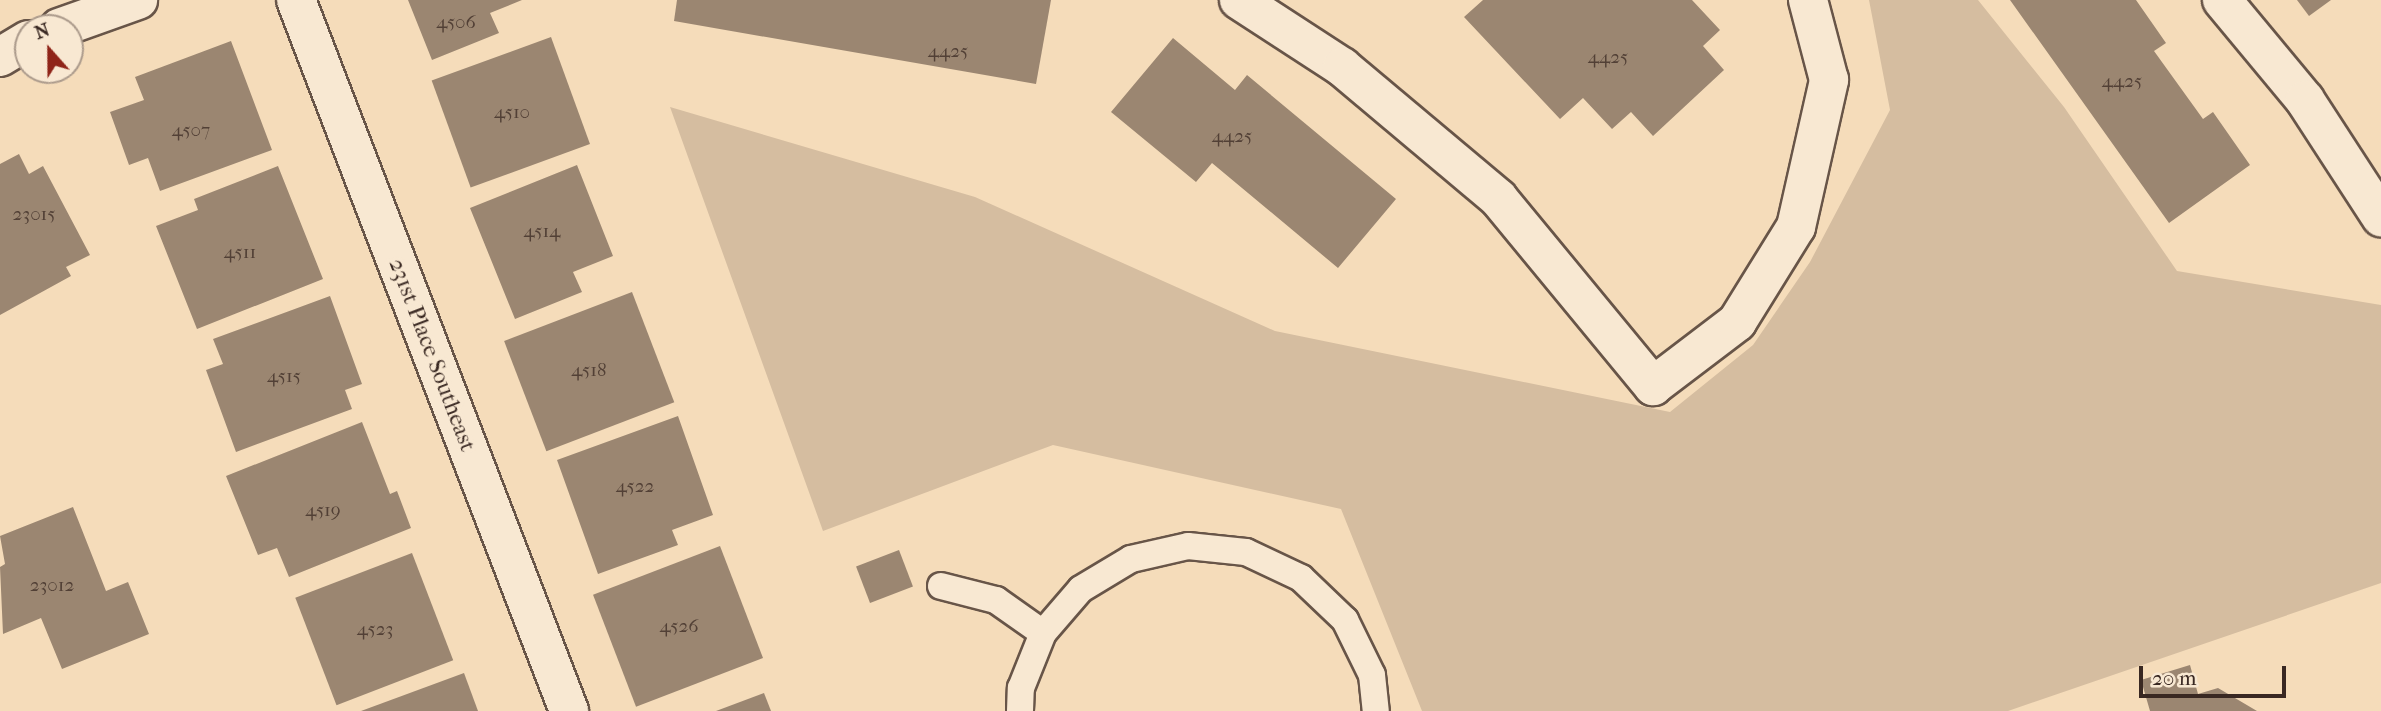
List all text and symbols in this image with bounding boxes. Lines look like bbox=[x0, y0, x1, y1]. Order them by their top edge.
house number: 4506 bbox=[436, 12, 476, 34]
north arrow bbox=[14, 14, 84, 84]
text: N bbox=[32, 18, 53, 44]
house number: 4425 bbox=[928, 41, 968, 63]
house number: 4425 bbox=[1588, 47, 1628, 69]
house number: 4425 bbox=[2102, 71, 2142, 93]
house number: 4510 bbox=[494, 102, 530, 124]
house number: 4507 bbox=[172, 120, 210, 142]
house number: 4425 bbox=[1212, 126, 1252, 148]
house number: 23015 bbox=[13, 204, 55, 226]
house number: 4514 bbox=[524, 221, 560, 243]
house number: 4511 bbox=[224, 242, 256, 264]
street label: 231st Place Southeast bbox=[382, 255, 482, 455]
house number: 4518 bbox=[571, 360, 607, 382]
house number: 4515 bbox=[267, 366, 301, 388]
house number: 4522 bbox=[616, 476, 654, 498]
house number: 4519 bbox=[305, 500, 341, 522]
house number: 23012 bbox=[30, 575, 74, 597]
house number: 4526 bbox=[660, 616, 698, 638]
house number: 4523 bbox=[357, 619, 393, 641]
scale bar bbox=[2143, 652, 2290, 696]
text: 20 m bbox=[2152, 666, 2196, 690]

